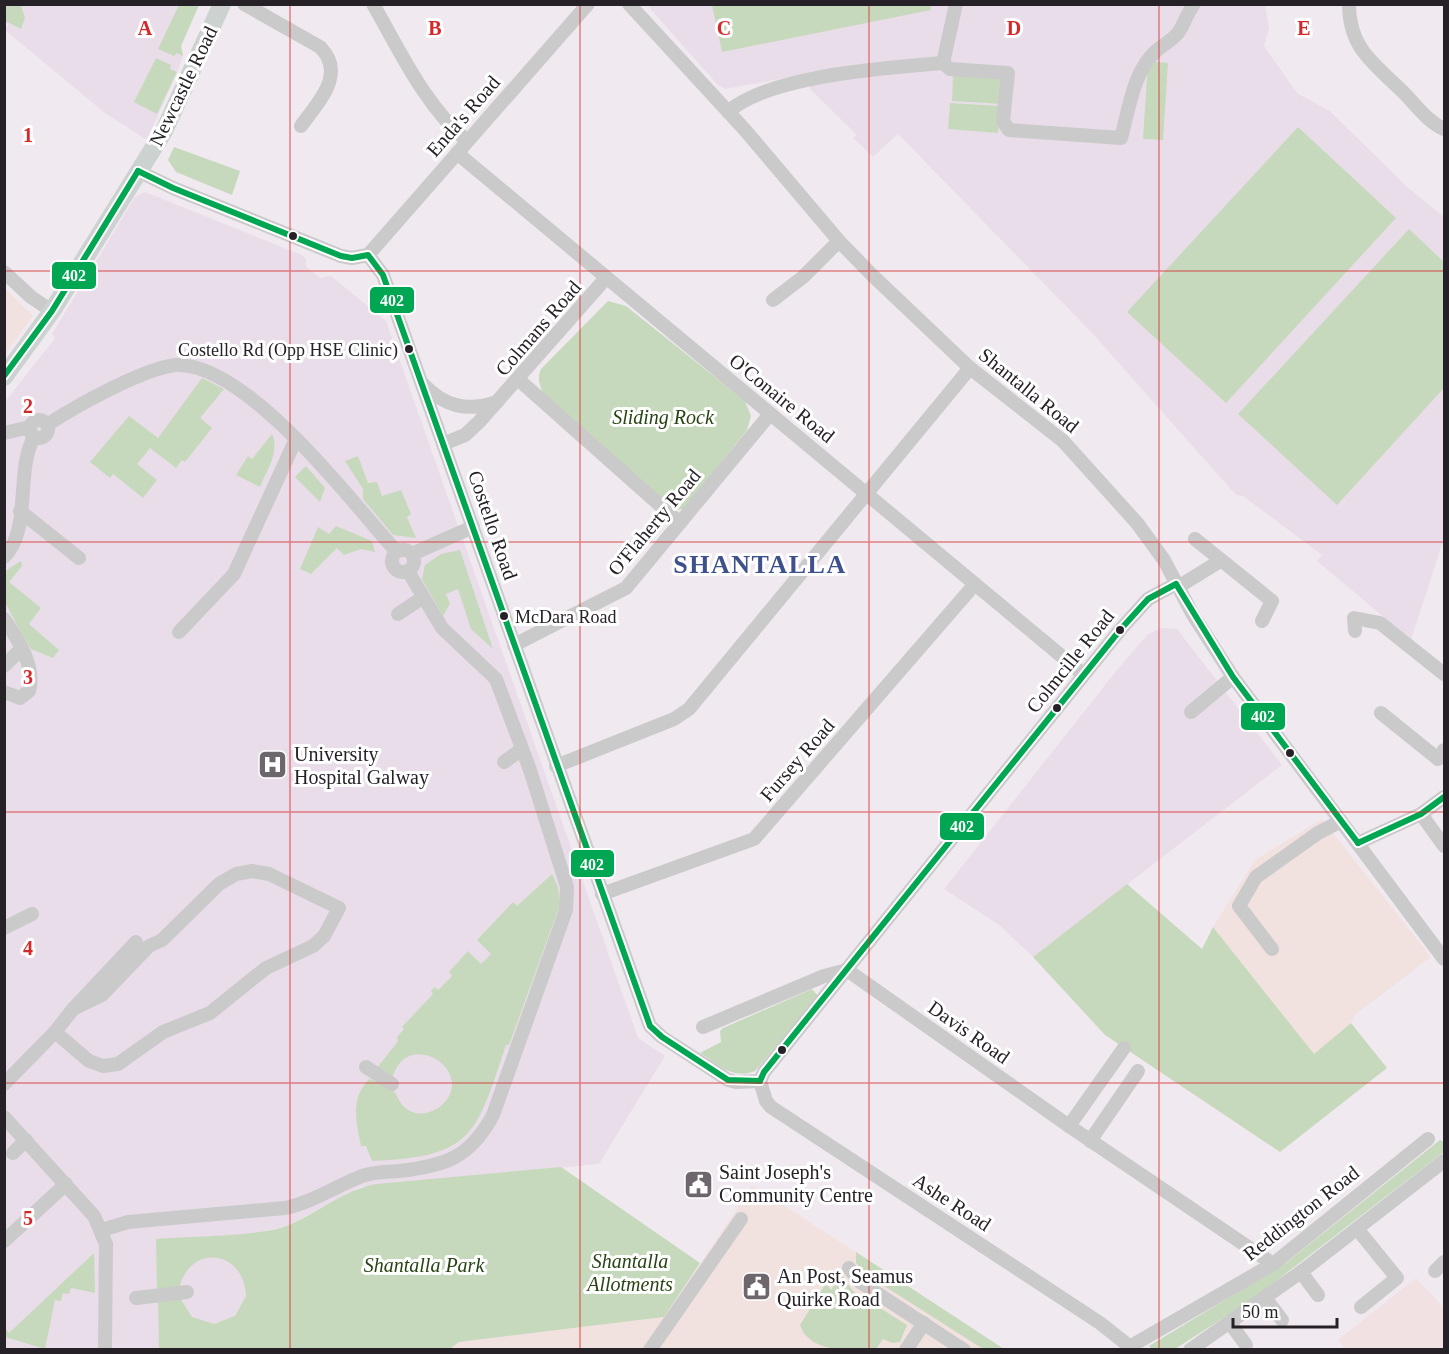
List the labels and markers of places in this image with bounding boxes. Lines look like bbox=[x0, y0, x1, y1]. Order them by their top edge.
unlabelled marker bbox=[287, 230, 299, 242]
place label: Costello Rd (Opp HSE Clinic) bbox=[178, 340, 398, 361]
marker: Costello Rd (Opp HSE Clinic) bbox=[403, 343, 415, 355]
place label: McDara Road bbox=[515, 607, 616, 627]
marker: McDara Road bbox=[498, 610, 510, 622]
unlabelled marker bbox=[1114, 624, 1126, 636]
unlabelled marker bbox=[1051, 702, 1063, 714]
place label: University Hospital Galway bbox=[294, 743, 429, 789]
unlabelled marker bbox=[1284, 747, 1296, 759]
hospital icon: University Hospital Galway bbox=[257, 749, 289, 781]
unlabelled marker bbox=[776, 1044, 788, 1056]
place label: Saint Joseph's Community Centre bbox=[719, 1161, 873, 1207]
public building icon: Saint Joseph's Community Centre bbox=[682, 1168, 714, 1200]
place label: An Post, Seamus Quirke Road bbox=[777, 1265, 913, 1310]
public building icon: An Post, Seamus Quirke Road bbox=[740, 1271, 772, 1303]

